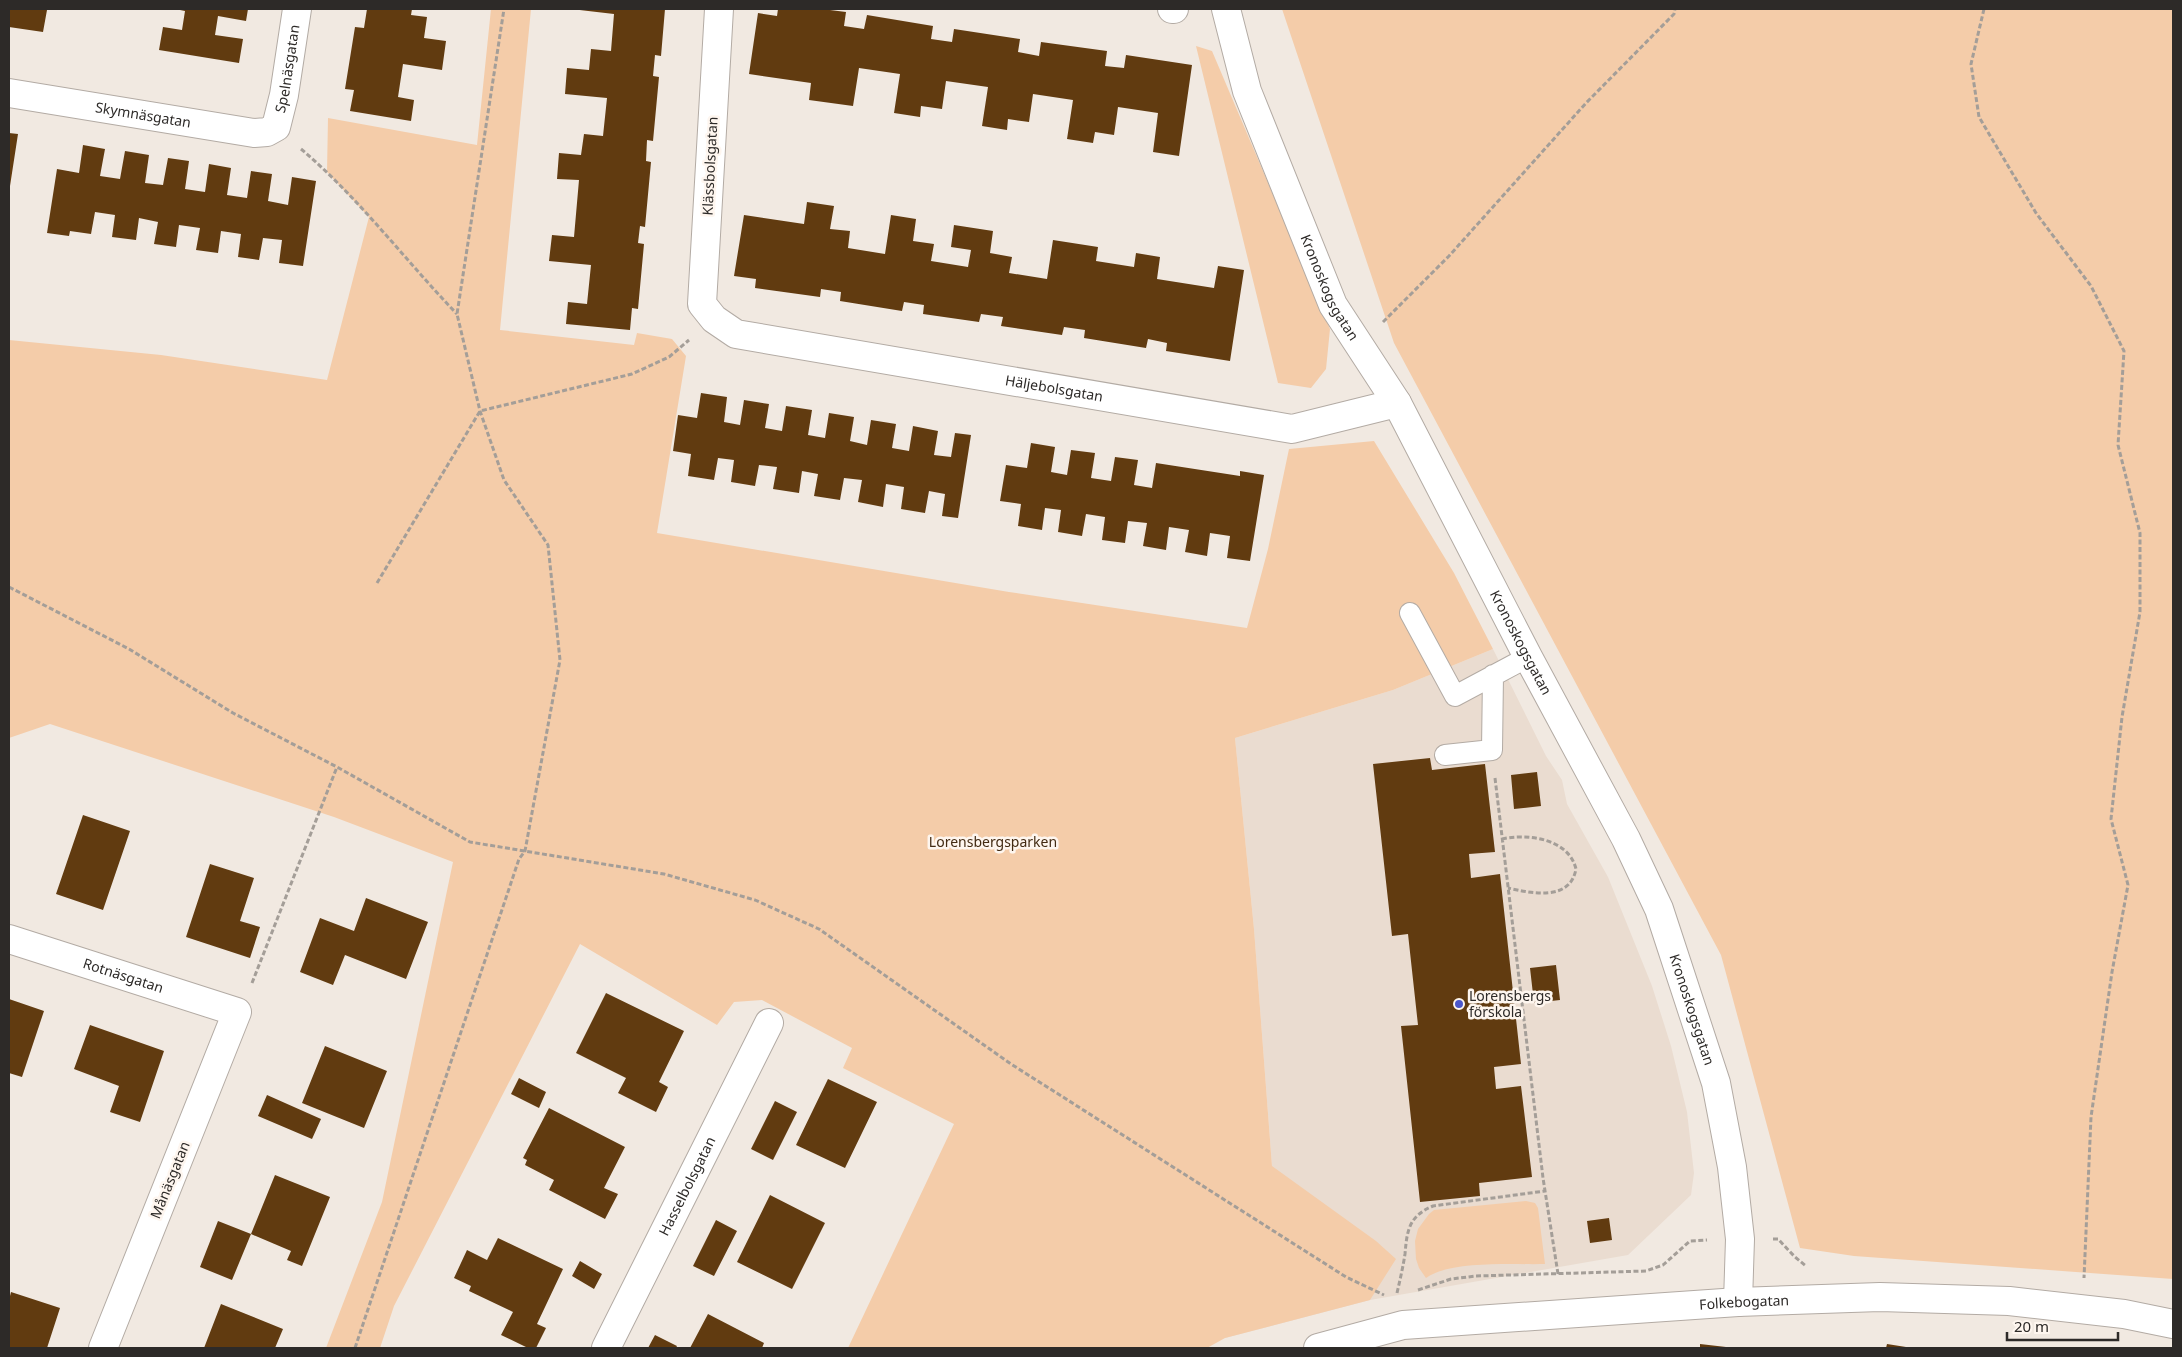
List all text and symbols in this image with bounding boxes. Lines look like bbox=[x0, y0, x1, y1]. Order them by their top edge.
street label: Spelnäsgatan bbox=[270, 23, 304, 115]
street label: Skymnäsgatan bbox=[94, 97, 193, 132]
street label: Klässbolsgatan bbox=[697, 116, 722, 216]
street label: Kronoskogsgatan bbox=[1297, 231, 1364, 344]
street label: Häljebolsgatan bbox=[1004, 370, 1104, 406]
street label: Kronoskogsgatan bbox=[1486, 587, 1557, 698]
park label: Lorensbergsparken bbox=[929, 832, 1057, 851]
street label: Kronoskogsgatan bbox=[1665, 951, 1719, 1067]
street label: Rotnäsgatan bbox=[81, 953, 166, 997]
place label: Lorensbergs förskola bbox=[1469, 986, 1551, 1021]
marker: Lorensbergs förskola bbox=[1453, 998, 1465, 1010]
street label: Hasselbolsgatan bbox=[654, 1133, 720, 1239]
street label: Månäsgatan bbox=[145, 1138, 194, 1221]
street label: Folkebogatan bbox=[1699, 1290, 1789, 1314]
scale bar bbox=[2007, 1310, 2118, 1342]
text: 20 m bbox=[2014, 1316, 2049, 1336]

